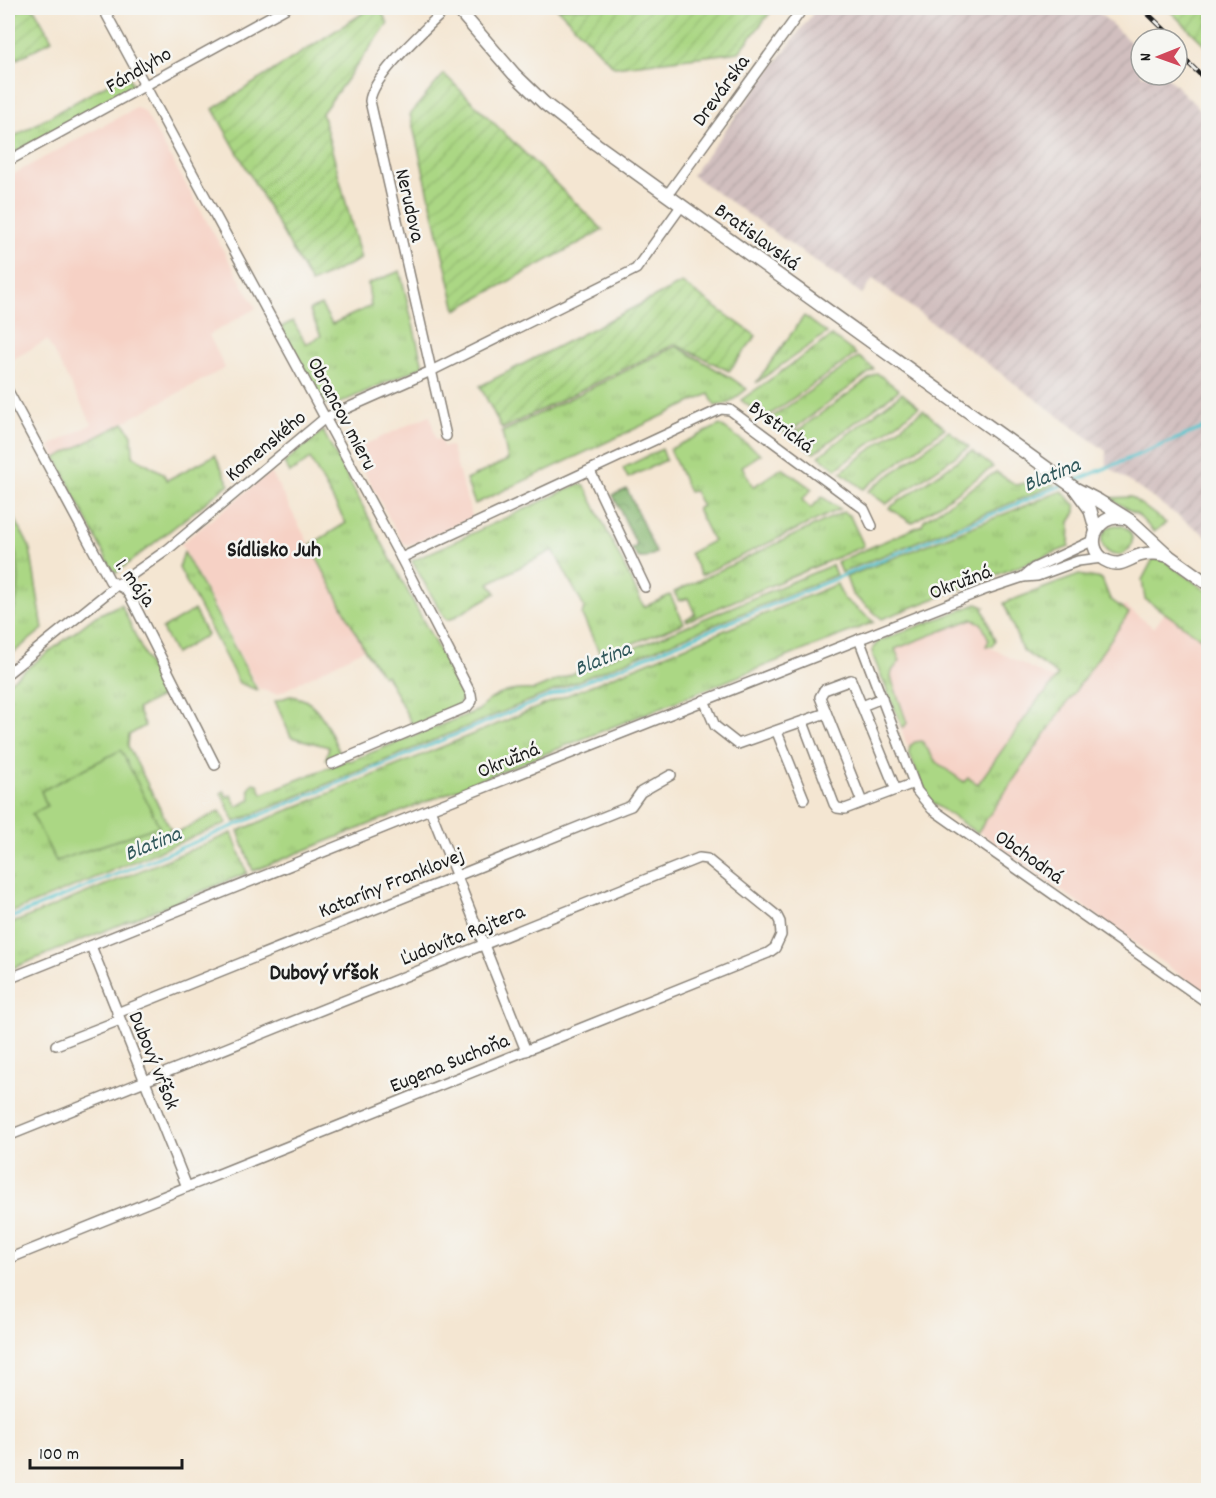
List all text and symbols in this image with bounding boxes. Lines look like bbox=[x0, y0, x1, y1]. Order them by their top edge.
north arrow bbox=[1129, 27, 1189, 87]
street label: Fándlyho bbox=[101, 41, 178, 103]
street label: Drevárska bbox=[686, 49, 759, 134]
text: N bbox=[1135, 53, 1158, 61]
street label: Nerudova bbox=[385, 166, 431, 246]
street label: Bratislavská bbox=[707, 197, 806, 280]
street label: Obrancov mieru bbox=[298, 353, 383, 476]
street label: Bystrická bbox=[741, 394, 819, 463]
street label: Komenského bbox=[220, 404, 314, 490]
water label: Blatina bbox=[1019, 450, 1087, 502]
district label: Sídlisko Juh bbox=[227, 536, 321, 567]
street label: 1. mája bbox=[106, 553, 162, 615]
street label: Okružná bbox=[925, 558, 997, 609]
water label: Blatina bbox=[570, 634, 638, 686]
street label: Okružná bbox=[473, 736, 545, 788]
water label: Blatina bbox=[120, 819, 188, 871]
street label: Obchodná bbox=[987, 824, 1069, 894]
street label: Kataríny Franklovej bbox=[315, 842, 470, 928]
street label: Ľudovíta Rajtera bbox=[396, 898, 531, 975]
district label: Dubový vŕšok bbox=[270, 959, 378, 990]
street label: Dubový vŕšok bbox=[119, 1007, 186, 1115]
street label: Eugena Suchoňa bbox=[386, 1027, 516, 1102]
scale bar bbox=[30, 1432, 182, 1470]
text: 100 m bbox=[39, 1443, 79, 1468]

